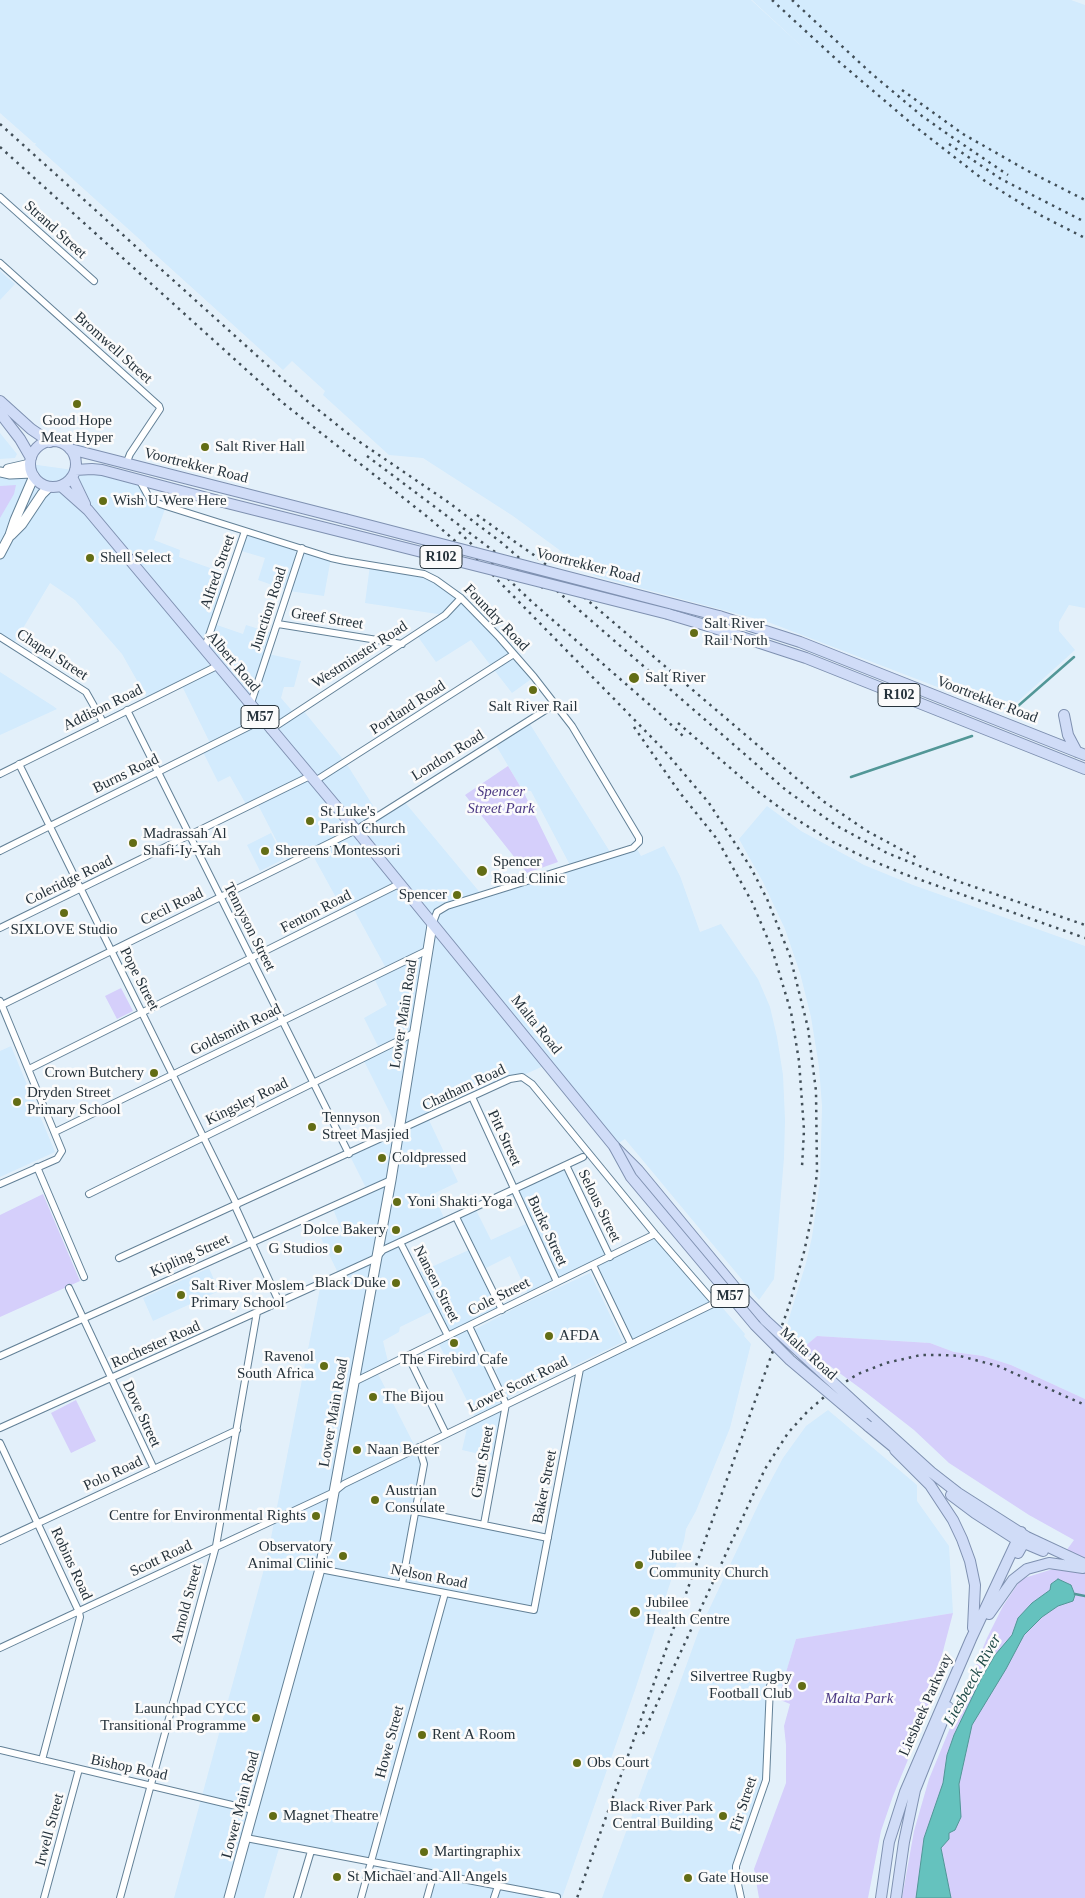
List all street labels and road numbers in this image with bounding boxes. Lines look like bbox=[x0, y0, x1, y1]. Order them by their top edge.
street label: Strand Street bbox=[20, 197, 90, 263]
street label: Bromwell Street bbox=[70, 308, 156, 388]
street label: Voortrekker Road bbox=[142, 444, 250, 488]
street label: Alfred Street bbox=[197, 532, 239, 612]
street label: Voortrekker Road bbox=[534, 544, 642, 588]
road number: R102 bbox=[420, 546, 462, 568]
street label: Junction Road bbox=[247, 565, 291, 653]
street label: Foundry Road bbox=[460, 581, 532, 655]
street label: Greef Street bbox=[290, 604, 364, 634]
street label: Westminster Road bbox=[309, 617, 411, 693]
street label: Chapel Street bbox=[13, 625, 91, 685]
street label: Albert Road bbox=[202, 628, 264, 696]
street label: Voortrekker Road bbox=[934, 672, 1040, 728]
street label: Portland Road bbox=[367, 677, 449, 739]
street label: Addison Road bbox=[60, 681, 146, 735]
road number: R102 bbox=[878, 684, 920, 706]
road number: M57 bbox=[241, 706, 279, 729]
street label: London Road bbox=[408, 727, 488, 785]
street label: Burns Road bbox=[90, 750, 162, 798]
street label: Coleridge Road bbox=[23, 852, 115, 910]
street label: Tennyson Street bbox=[219, 880, 279, 974]
street label: Cecil Road bbox=[138, 884, 206, 930]
street label: Fenton Road bbox=[278, 886, 354, 938]
street label: Pope Street bbox=[115, 944, 163, 1014]
street label: Lower Main Road bbox=[387, 958, 421, 1070]
street label: Malta Road bbox=[507, 992, 565, 1058]
street label: Goldsmith Road bbox=[188, 1000, 284, 1060]
street label: Chatham Road bbox=[420, 1061, 508, 1115]
street label: Kingsley Road bbox=[203, 1074, 291, 1130]
street label: Pitt Street bbox=[483, 1107, 525, 1169]
street label: Selous Street bbox=[574, 1167, 624, 1245]
street label: Burke Street bbox=[523, 1193, 571, 1269]
street label: Kipling Street bbox=[148, 1231, 232, 1281]
street label: Nansen Street bbox=[409, 1243, 463, 1325]
street label: Cole Street bbox=[465, 1274, 533, 1320]
road number: M57 bbox=[711, 1284, 749, 1308]
street label: Rochester Road bbox=[109, 1317, 203, 1373]
street label: Malta Road bbox=[776, 1324, 840, 1384]
street label: Lower Scott Road bbox=[465, 1353, 571, 1417]
street label: Lower Main Road bbox=[316, 1357, 352, 1469]
street label: Dove Street bbox=[118, 1378, 164, 1450]
street label: Grant Street bbox=[468, 1425, 498, 1499]
street label: Baker Street bbox=[529, 1449, 561, 1525]
street label: Polo Road bbox=[81, 1453, 145, 1495]
street label: Robins Road bbox=[46, 1525, 96, 1603]
street label: Scott Road bbox=[127, 1537, 195, 1581]
street label: Nelson Road bbox=[389, 1561, 469, 1593]
street label: Arnold Street bbox=[168, 1562, 206, 1646]
street label: Liesbeek Parkway bbox=[895, 1651, 957, 1759]
street label: Howe Street bbox=[372, 1704, 408, 1780]
street label: Lower Main Road bbox=[218, 1750, 264, 1860]
street label: Bishop Road bbox=[89, 1751, 169, 1785]
street label: Fir Street bbox=[727, 1774, 761, 1834]
street label: Irwell Street bbox=[32, 1792, 68, 1868]

